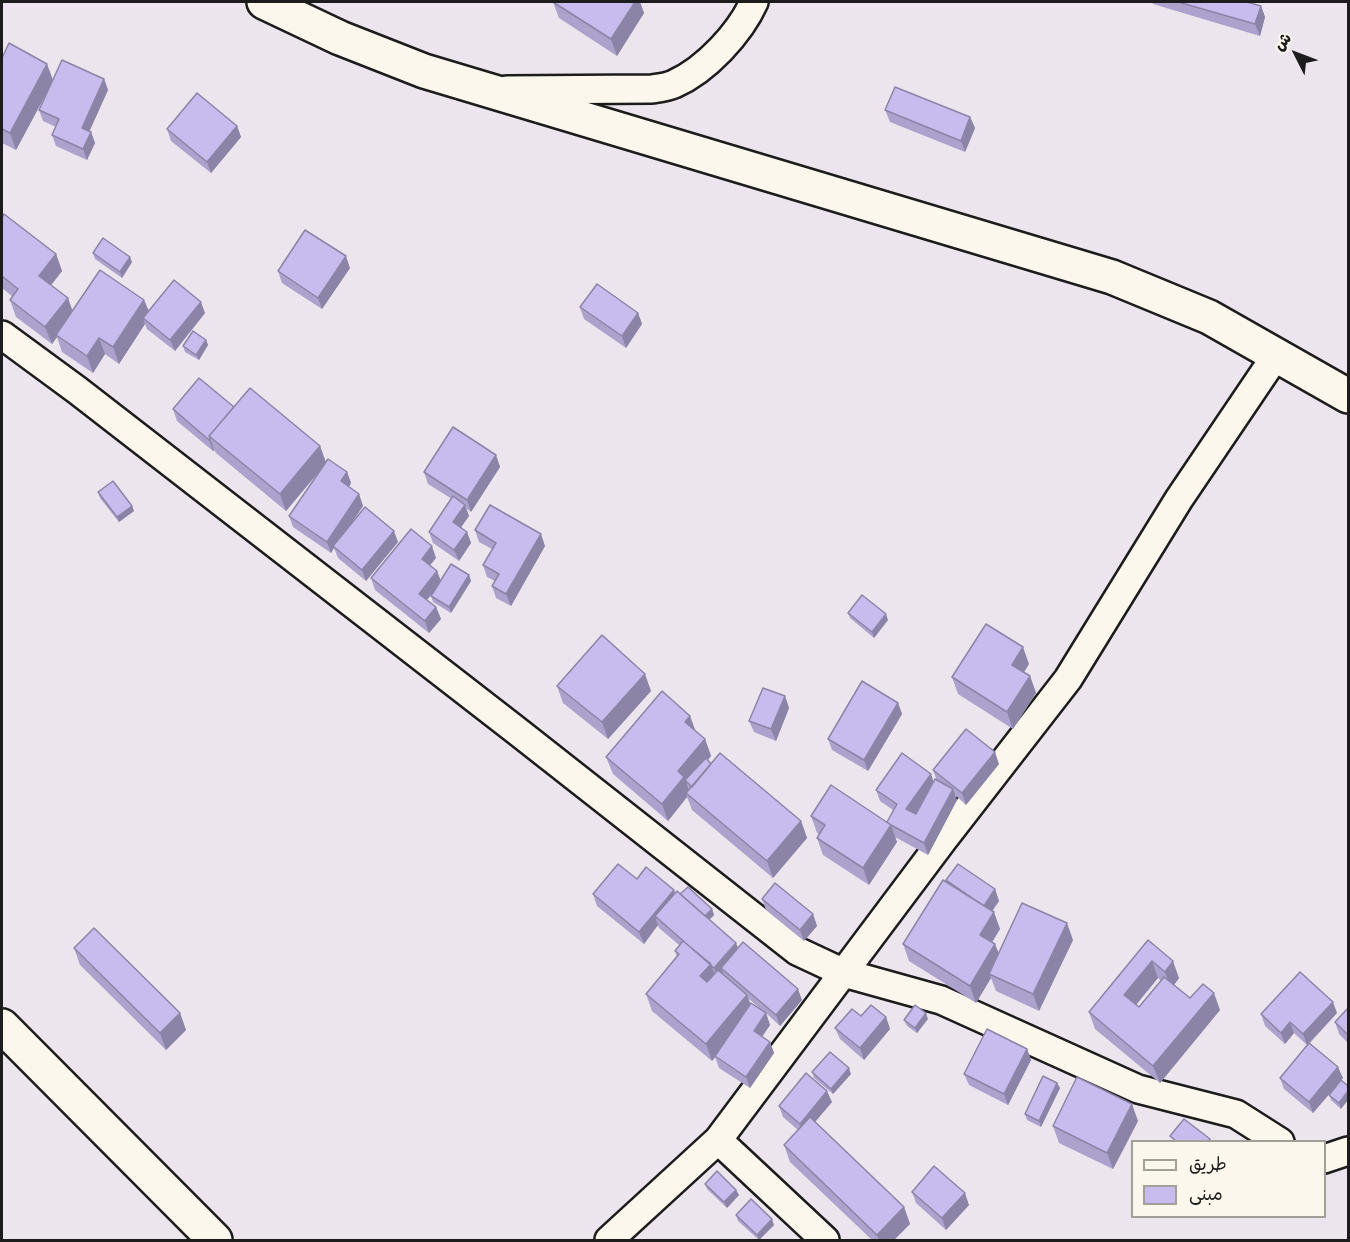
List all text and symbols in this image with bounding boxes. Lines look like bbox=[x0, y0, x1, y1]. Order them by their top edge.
north arrow bbox=[1266, 24, 1326, 84]
text: ش bbox=[1269, 28, 1296, 55]
legend bbox=[1131, 1140, 1326, 1218]
text: طريق bbox=[1189, 1152, 1227, 1176]
text: مبنى bbox=[1189, 1182, 1223, 1206]

